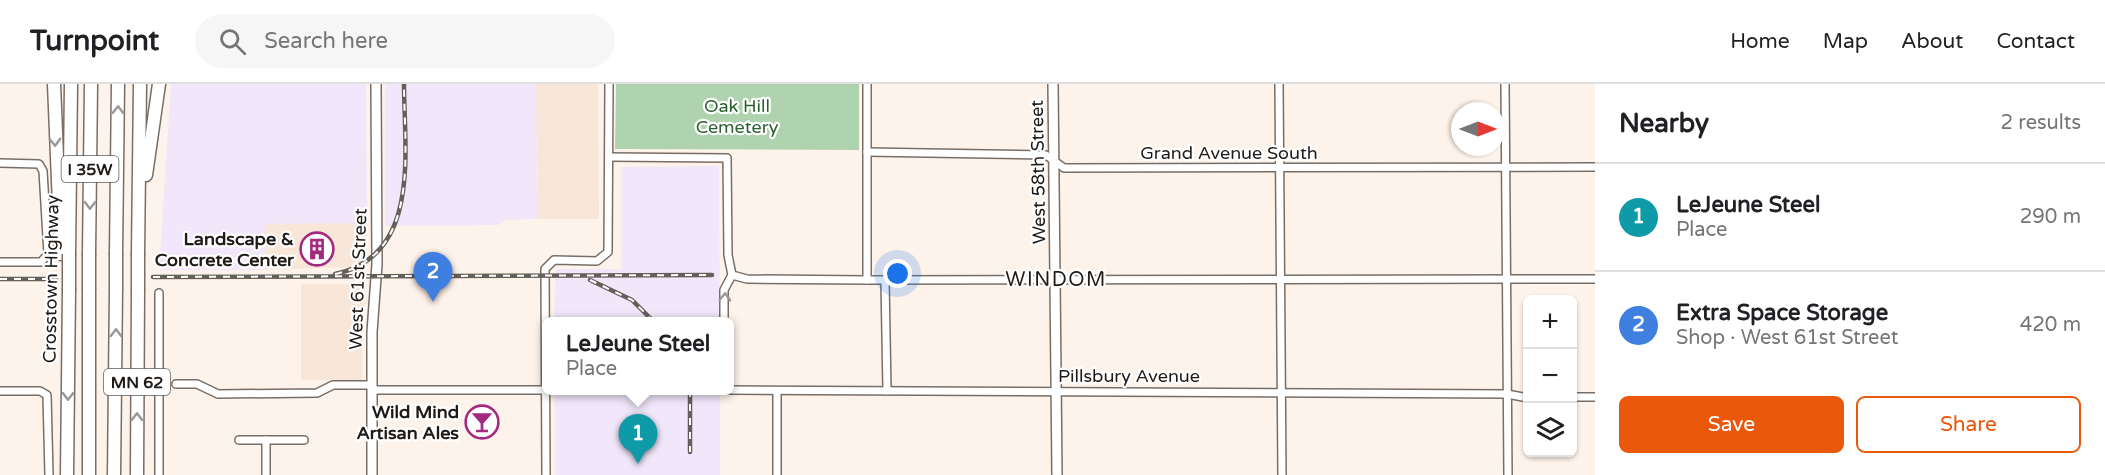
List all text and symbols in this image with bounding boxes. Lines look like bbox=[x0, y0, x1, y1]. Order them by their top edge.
search box bbox=[195, 14, 615, 68]
text: Turnpoint bbox=[30, 24, 159, 58]
icon: search bbox=[216, 25, 249, 58]
text: Search here bbox=[264, 28, 388, 54]
text: Home bbox=[1730, 29, 1790, 54]
text: Map bbox=[1823, 29, 1868, 54]
text: About bbox=[1901, 29, 1963, 54]
text: Contact bbox=[1996, 29, 2075, 54]
park label: Oak Hill Cemetery bbox=[696, 95, 779, 138]
street label: West 58th Street bbox=[1026, 100, 1050, 244]
north arrow bbox=[1451, 102, 1505, 156]
one-way arrow bbox=[112, 106, 124, 115]
text: Nearby bbox=[1619, 108, 1709, 139]
text: 2 results bbox=[2001, 111, 2081, 135]
one-way arrow bbox=[48, 138, 61, 147]
street label: Grand Avenue South bbox=[1140, 142, 1318, 164]
road number: I 35W bbox=[62, 156, 118, 182]
text: LeJeune Steel bbox=[1676, 192, 1821, 218]
street label: Crosstown Highway bbox=[39, 194, 63, 363]
one-way arrow bbox=[83, 201, 96, 210]
text: 1 bbox=[1632, 205, 1645, 229]
text: 290 m bbox=[2020, 205, 2081, 229]
street label: West 61st Street bbox=[345, 208, 371, 350]
text: Place bbox=[1676, 218, 1727, 242]
place label: Landscape & Concrete Center bbox=[155, 228, 295, 271]
building icon: Landscape & Concrete Center bbox=[299, 231, 335, 267]
pin: 2 bbox=[414, 252, 452, 302]
your location bbox=[883, 259, 912, 288]
district label: WINDOM bbox=[1005, 268, 1107, 292]
one-way arrow bbox=[718, 293, 731, 302]
map controls bbox=[1523, 295, 1577, 457]
button: + bbox=[1523, 295, 1577, 349]
text: Extra Space Storage bbox=[1676, 300, 1888, 326]
text: 2 bbox=[1632, 313, 1645, 337]
text: 420 m bbox=[2020, 313, 2081, 337]
popup bbox=[542, 317, 734, 395]
text: Shop · West 61st Street bbox=[1676, 326, 1898, 350]
one-way arrow bbox=[109, 328, 122, 337]
text: LeJeune Steel bbox=[566, 331, 710, 357]
button: − bbox=[1523, 349, 1577, 403]
text: Place bbox=[566, 357, 617, 381]
street label: Pillsbury Avenue bbox=[1058, 365, 1200, 387]
road number: MN 62 bbox=[104, 369, 170, 395]
one-way arrow bbox=[62, 391, 74, 400]
button: Save bbox=[1619, 396, 1844, 453]
button: Share bbox=[1856, 396, 2081, 453]
place label: Wild Mind Artisan Ales bbox=[356, 401, 459, 444]
button: layers bbox=[1523, 403, 1577, 457]
bar icon: Wild Mind Artisan Ales bbox=[464, 404, 500, 440]
one-way arrow bbox=[131, 412, 143, 421]
pin: 1 bbox=[618, 414, 658, 464]

